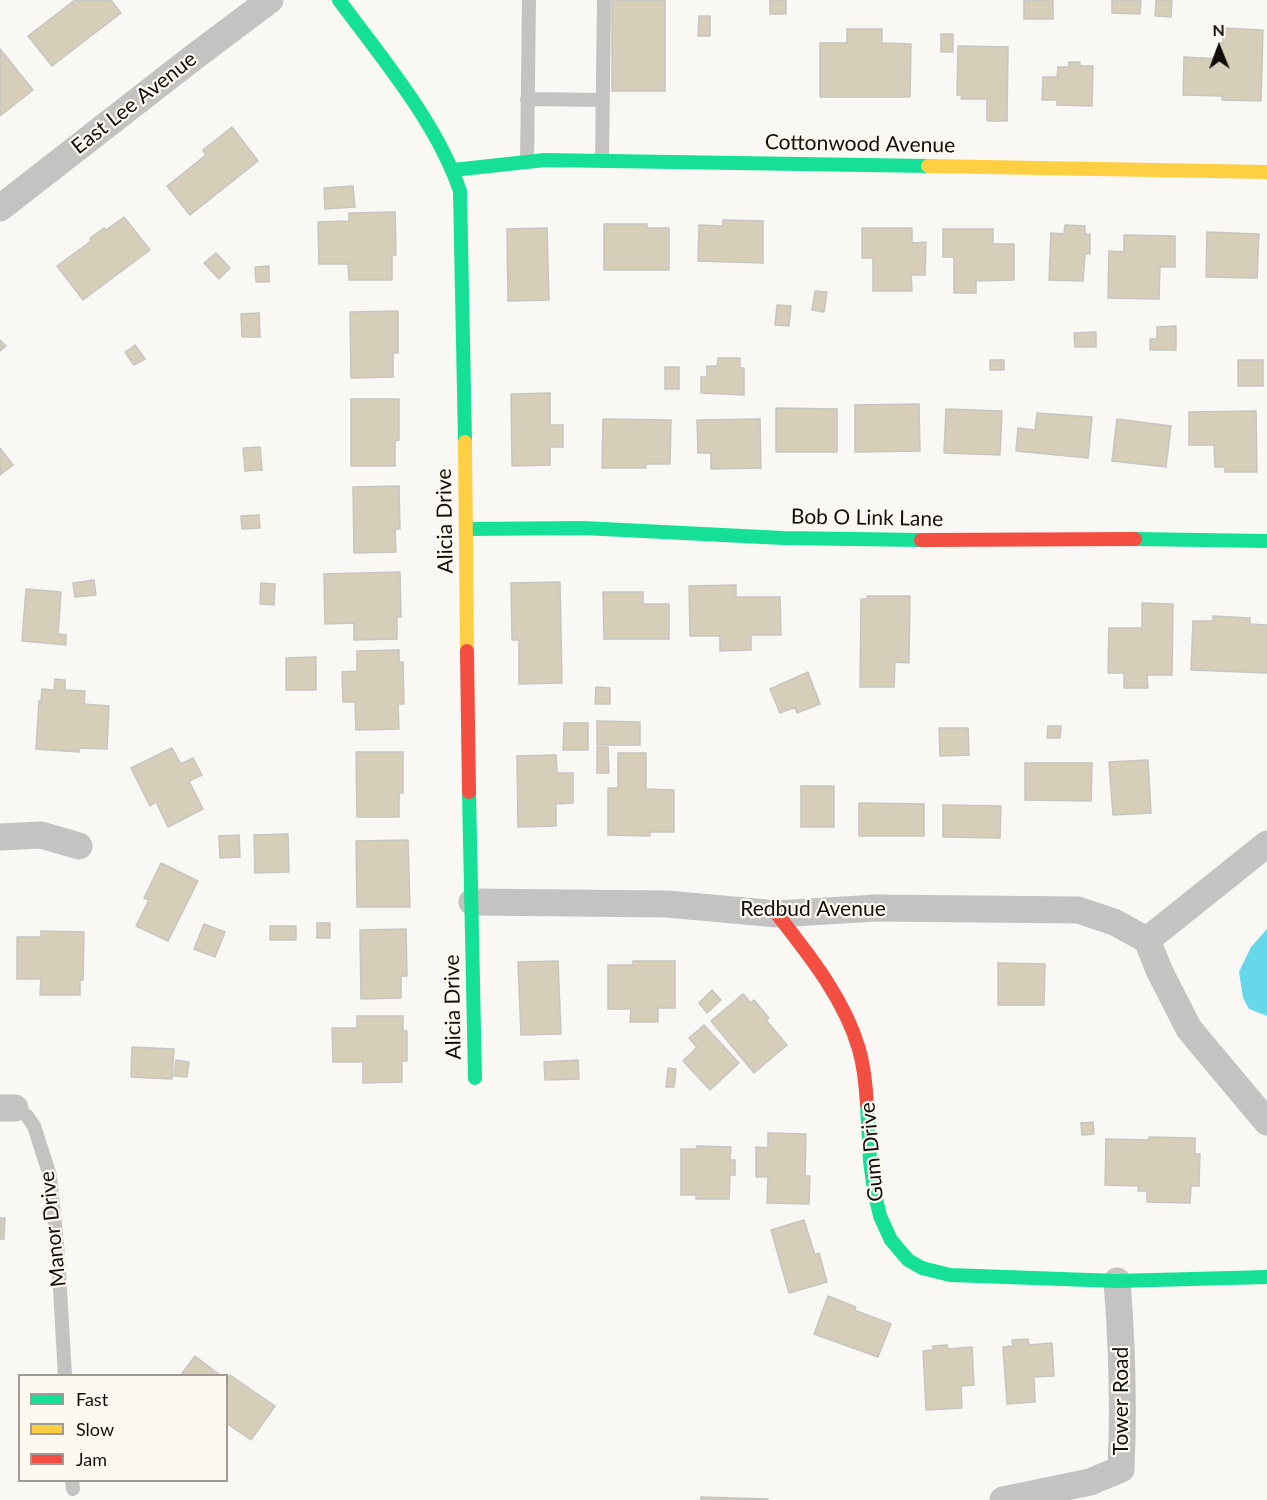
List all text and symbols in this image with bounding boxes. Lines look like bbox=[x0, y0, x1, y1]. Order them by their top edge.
north arrow bbox=[1189, 18, 1249, 78]
text: N bbox=[1212, 20, 1225, 39]
street label: East Lee Avenue bbox=[67, 46, 201, 160]
street label: Cottonwood Avenue bbox=[765, 130, 955, 158]
street label: Alicia Drive bbox=[431, 468, 459, 574]
street label: Bob O Link Lane bbox=[791, 504, 943, 532]
street label: Redbud Avenue bbox=[740, 896, 886, 922]
street label: Alicia Drive bbox=[439, 954, 467, 1060]
street label: Gum Drive bbox=[855, 1101, 889, 1203]
street label: Manor Drive bbox=[34, 1170, 72, 1288]
street label: Tower Road bbox=[1108, 1347, 1134, 1455]
legend bbox=[18, 1374, 228, 1482]
text: Fast bbox=[76, 1388, 108, 1410]
text: Slow bbox=[76, 1418, 114, 1440]
text: Jam bbox=[76, 1448, 107, 1470]

